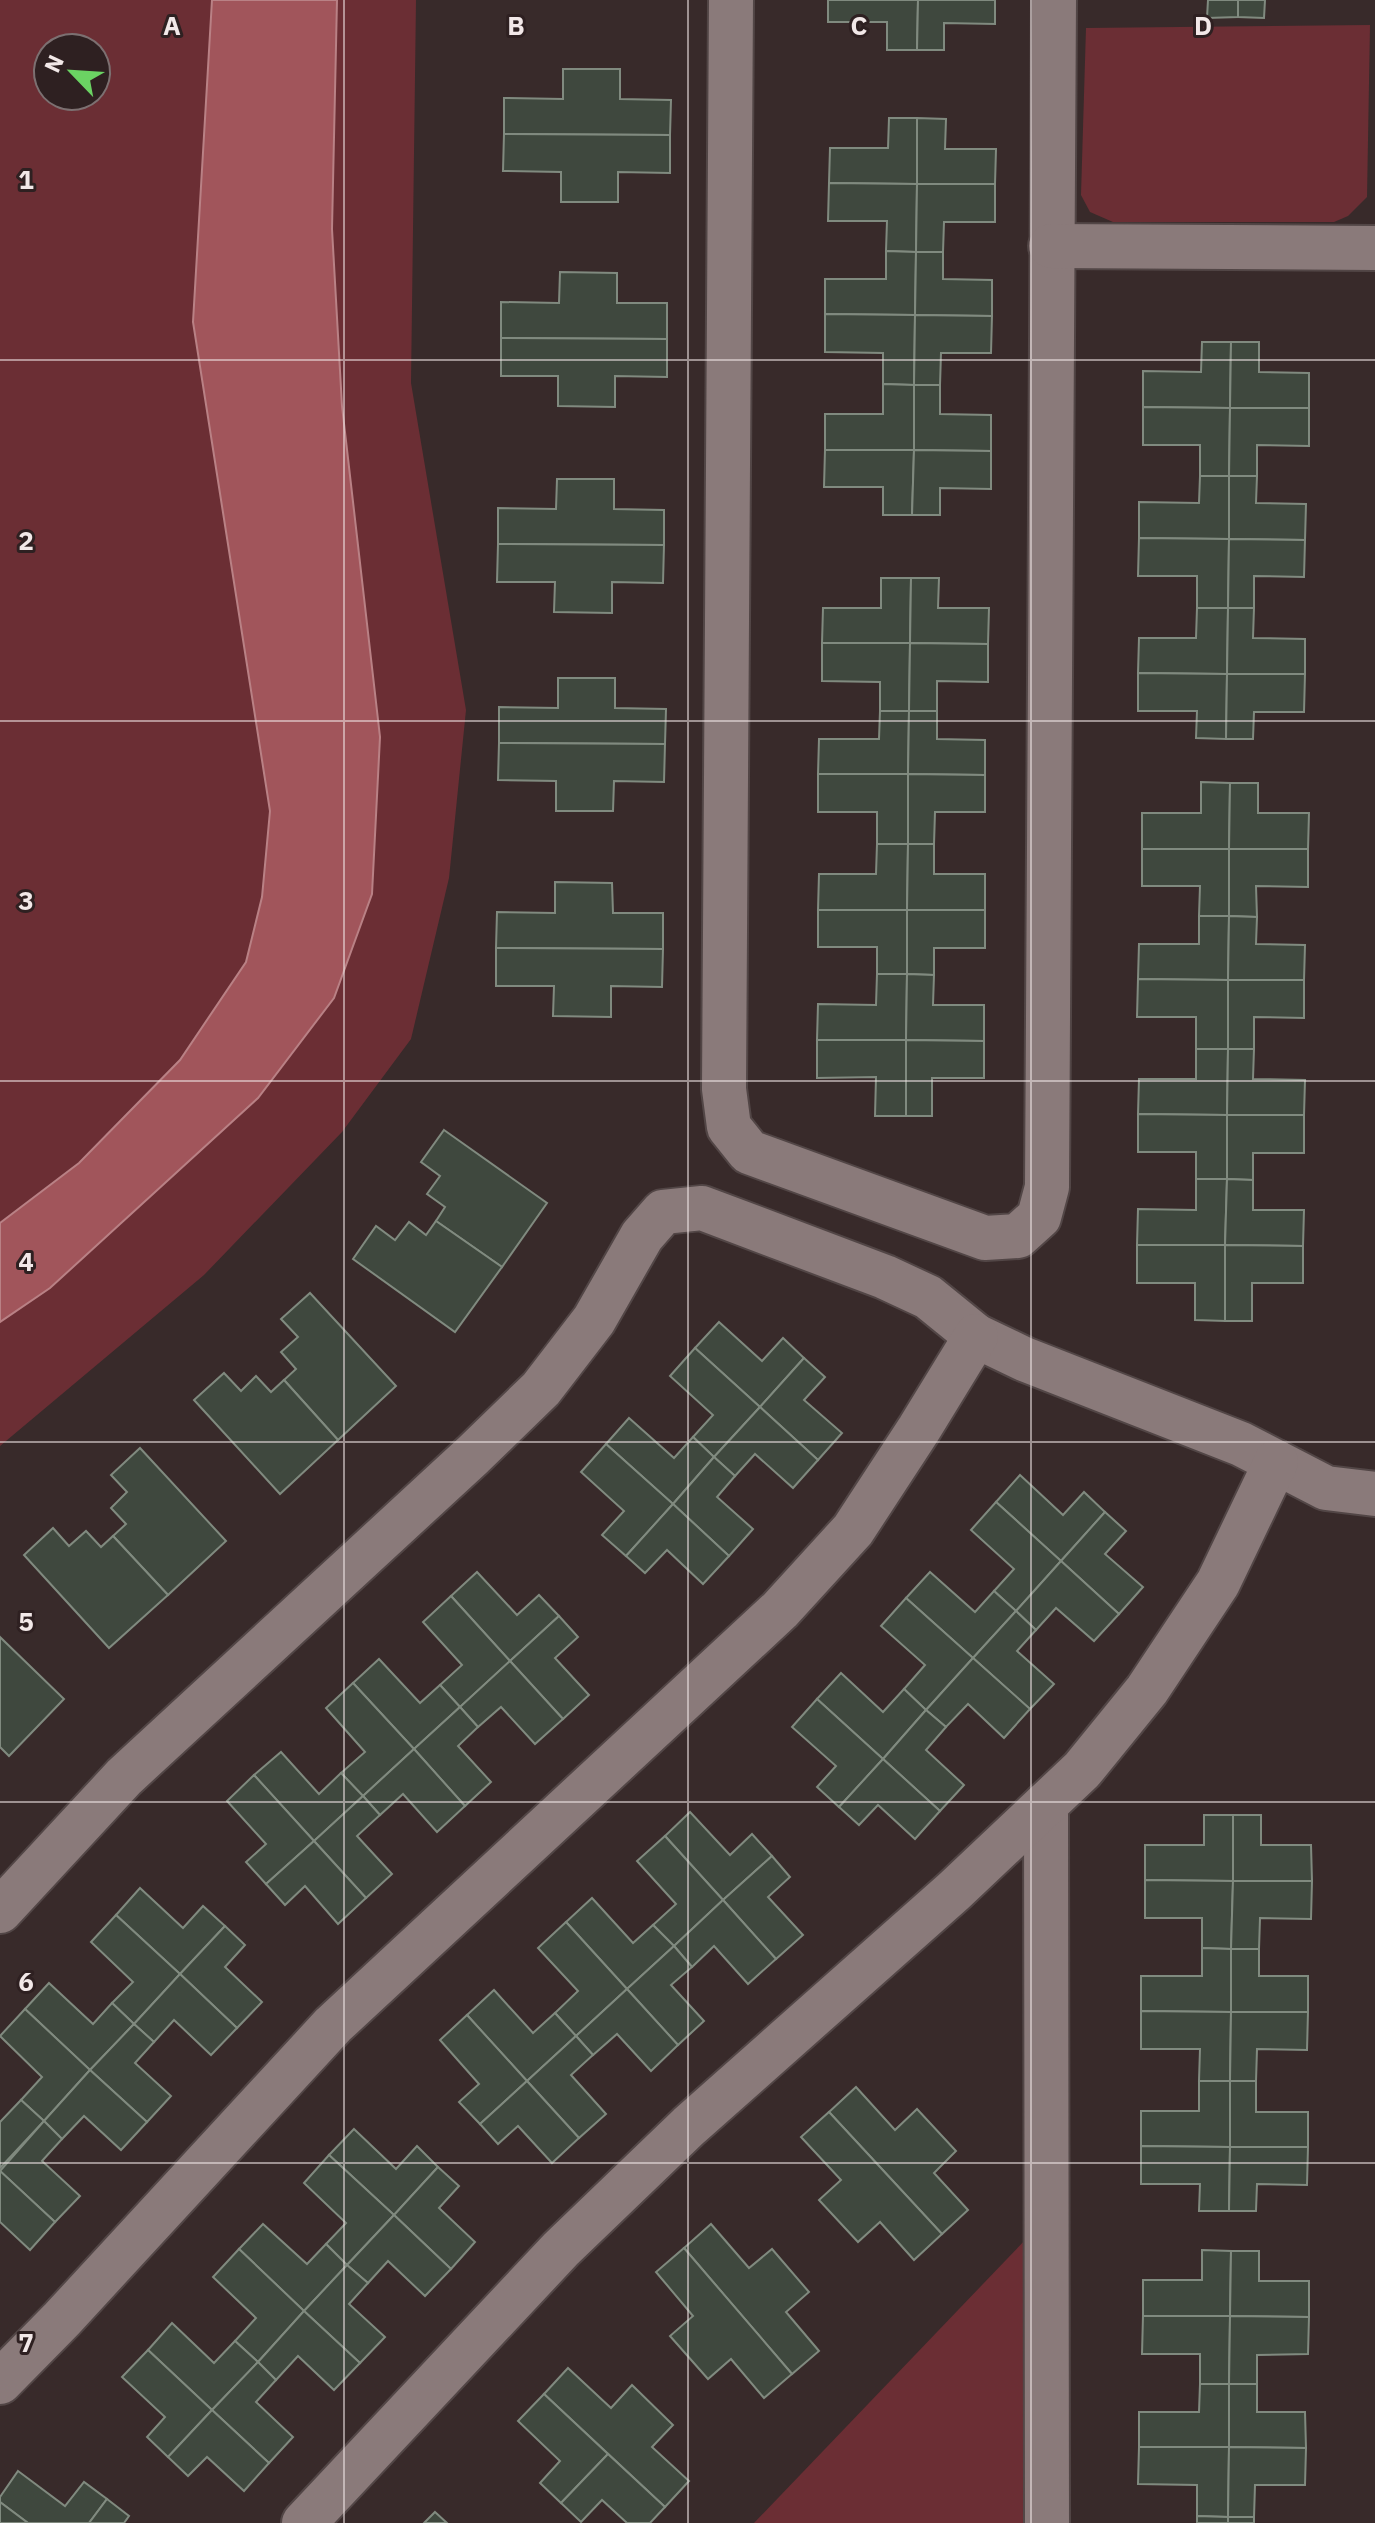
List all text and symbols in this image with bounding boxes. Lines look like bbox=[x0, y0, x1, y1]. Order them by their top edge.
text: A bbox=[163, 8, 181, 42]
text: B bbox=[507, 8, 525, 42]
text: C bbox=[851, 8, 868, 42]
text: D bbox=[1194, 8, 1212, 42]
north arrow bbox=[32, 32, 112, 112]
text: N bbox=[37, 50, 70, 77]
text: 1 bbox=[18, 162, 34, 196]
text: 2 bbox=[18, 523, 34, 557]
text: 3 bbox=[18, 883, 34, 917]
text: 4 bbox=[18, 1244, 34, 1278]
text: 5 bbox=[18, 1604, 34, 1638]
text: 6 bbox=[18, 1964, 34, 1998]
text: 7 bbox=[18, 2325, 34, 2359]

